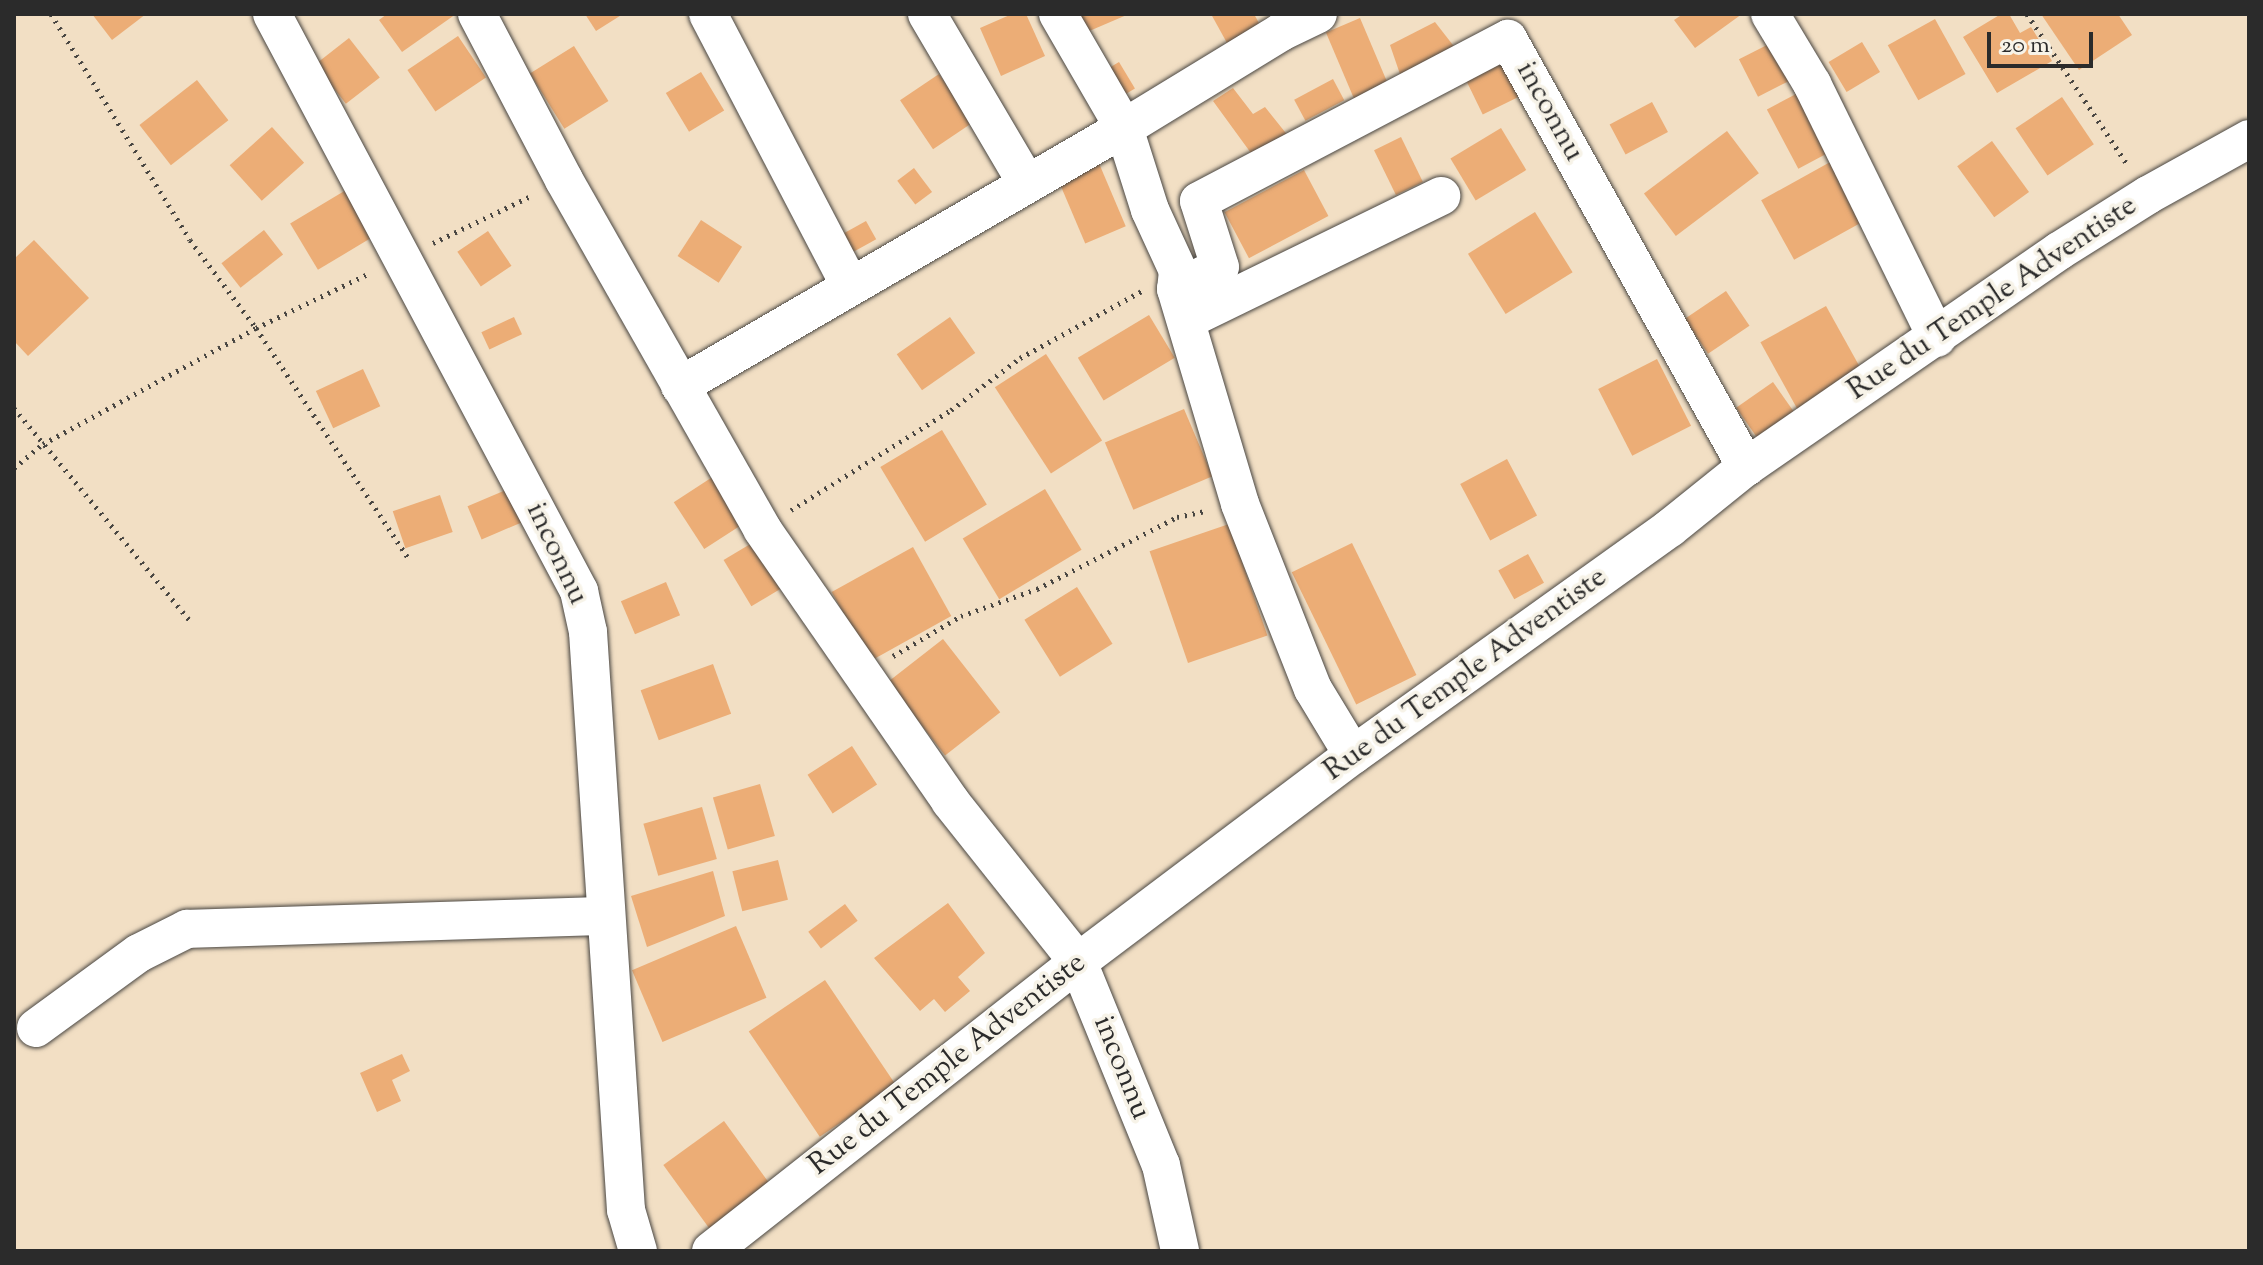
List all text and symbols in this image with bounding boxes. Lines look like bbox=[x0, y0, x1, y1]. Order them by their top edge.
scale bar bbox=[1991, 16, 2097, 66]
text: 20 m bbox=[2001, 29, 2050, 63]
street label: inconnu bbox=[1507, 56, 1591, 168]
street label: Rue du Temple Adventiste bbox=[1842, 189, 2144, 409]
street label: inconnu bbox=[517, 497, 595, 611]
street label: Rue du Temple Adventiste bbox=[1317, 560, 1615, 790]
street label: Rue du Temple Adventiste bbox=[803, 946, 1093, 1184]
street label: inconnu bbox=[1084, 1011, 1158, 1125]

